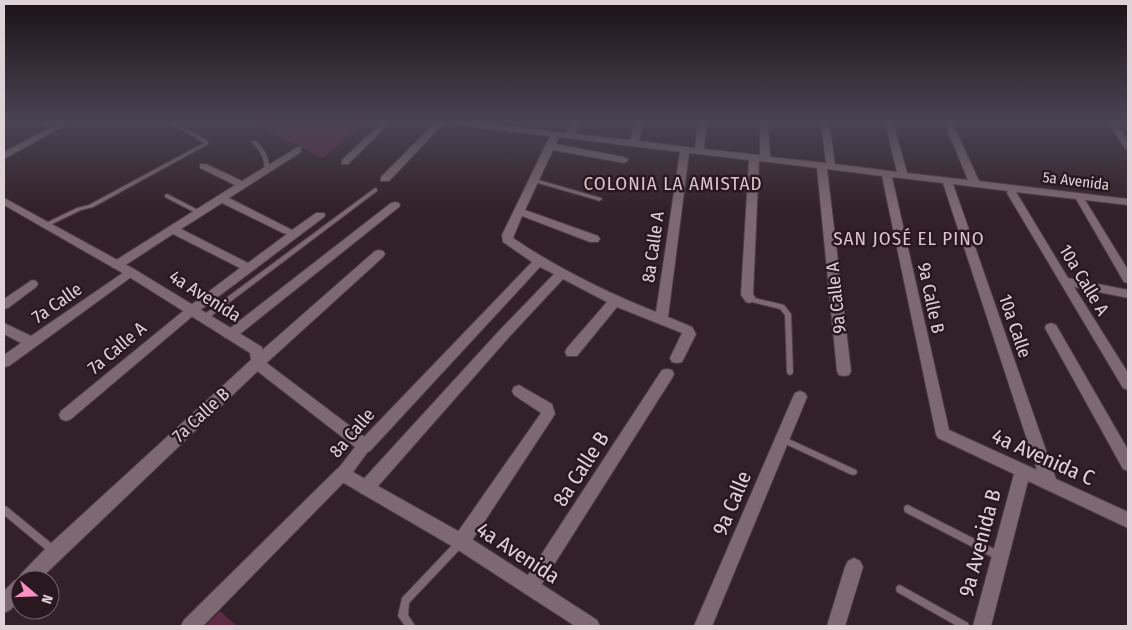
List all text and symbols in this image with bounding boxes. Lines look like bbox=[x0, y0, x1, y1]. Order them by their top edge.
street label: 5a Avenida bbox=[1042, 168, 1110, 194]
district label: COLONIA LA AMISTAD bbox=[584, 172, 762, 195]
street label: 8a Calle A bbox=[637, 209, 669, 284]
district label: SAN JOSÉ EL PINO bbox=[833, 227, 985, 250]
street label: 10a Calle A bbox=[1054, 240, 1114, 320]
street label: 9a Calle A bbox=[821, 261, 851, 335]
street label: 9a Calle B bbox=[913, 261, 949, 335]
street label: 4a Avenida bbox=[165, 265, 245, 327]
street label: 7a Calle bbox=[28, 278, 86, 328]
street label: 10a Calle bbox=[994, 292, 1036, 361]
street label: 7a Calle A bbox=[83, 317, 151, 379]
street label: 7a Calle B bbox=[168, 383, 234, 447]
street label: 8a Calle bbox=[325, 404, 379, 462]
street label: 4a Avenida C bbox=[988, 423, 1099, 491]
street label: 8a Calle B bbox=[547, 427, 615, 511]
street label: 9a Calle bbox=[707, 467, 757, 539]
street label: 9a Avenida B bbox=[953, 486, 1007, 600]
street label: 4a Avenida bbox=[472, 517, 564, 589]
north arrow bbox=[10, 570, 60, 620]
text: N bbox=[37, 592, 56, 606]

